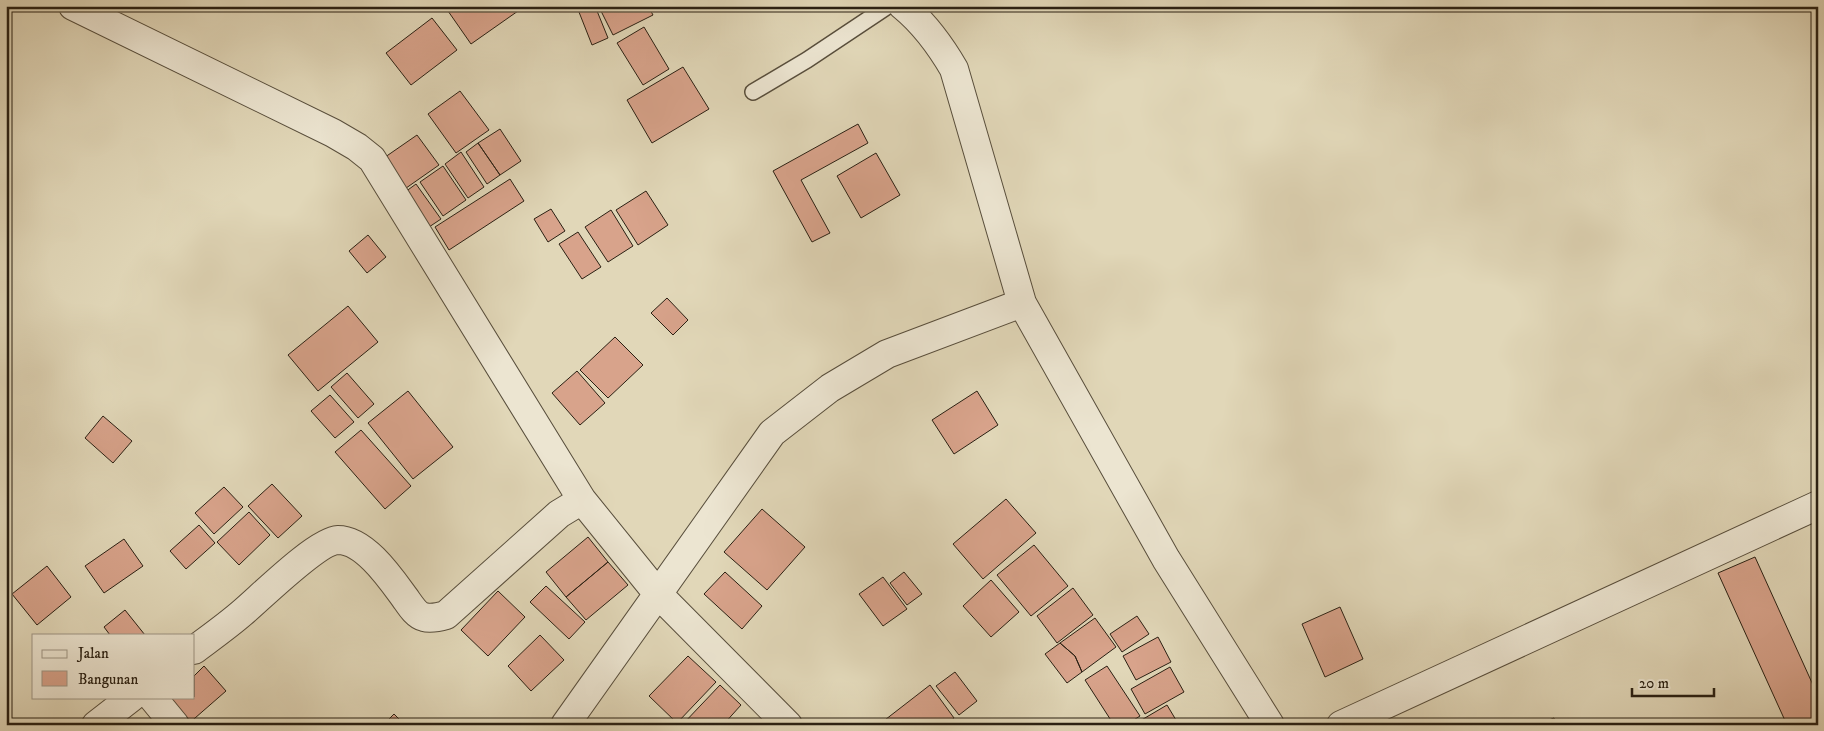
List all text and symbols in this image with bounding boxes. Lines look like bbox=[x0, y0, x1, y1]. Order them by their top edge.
legend bbox=[32, 634, 195, 698]
text: Jalan bbox=[76, 644, 109, 663]
scale bar bbox=[1632, 666, 1714, 698]
text: Bangunan bbox=[78, 670, 138, 689]
text: 20 m bbox=[1639, 674, 1669, 693]

